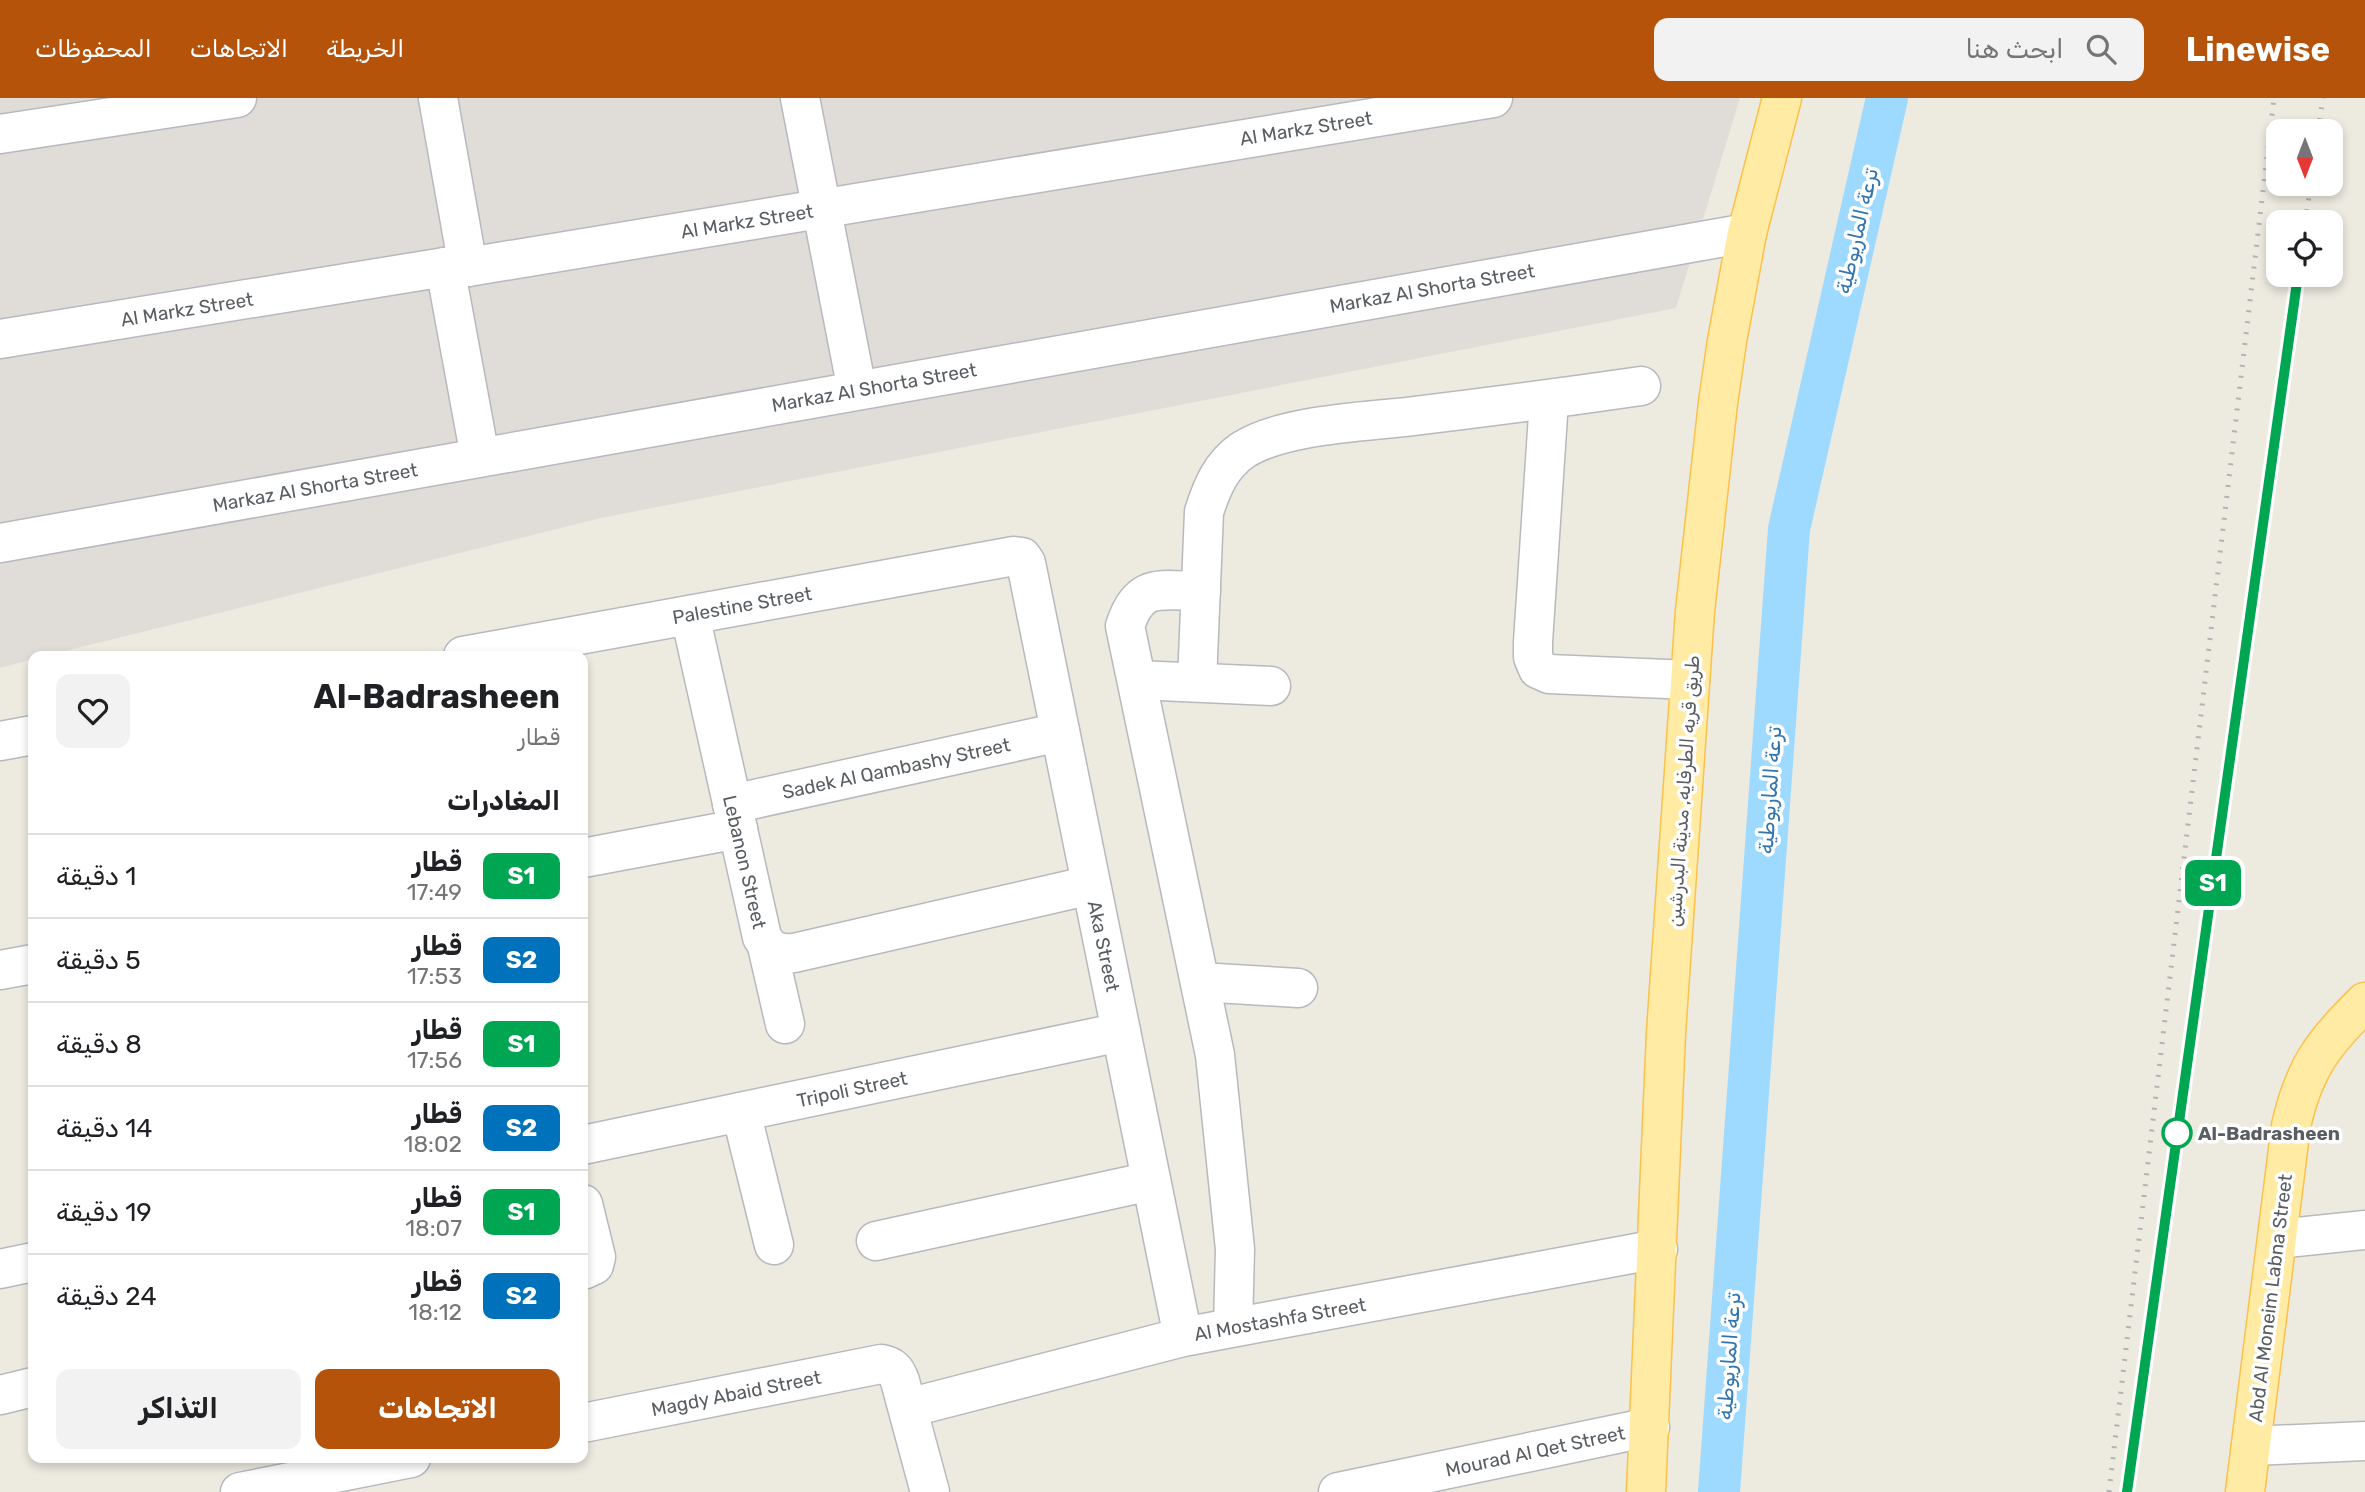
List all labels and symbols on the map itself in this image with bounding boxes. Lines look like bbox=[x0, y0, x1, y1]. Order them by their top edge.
street label: Al Markz Street bbox=[1238, 107, 1375, 150]
north arrow bbox=[2266, 119, 2343, 196]
water label: ترعة الماريوطية bbox=[1830, 165, 1883, 296]
street label: Al Markz Street bbox=[679, 200, 816, 243]
street label: Markaz Al Shorta Street bbox=[1328, 259, 1537, 318]
street label: Al Markz Street bbox=[119, 288, 256, 331]
street label: Markaz Al Shorta Street bbox=[770, 358, 979, 417]
street label: Markaz Al Shorta Street bbox=[211, 458, 420, 517]
street label: Palestine Street bbox=[671, 582, 814, 629]
street label: طريق قريه الطرفايه, مدينة البدرشين bbox=[1663, 654, 1704, 928]
water label: ترعة الماريوطية bbox=[1753, 725, 1786, 855]
street label: Sadek Al Qambashy Street bbox=[780, 733, 1013, 804]
street label: Lebanon Street bbox=[718, 793, 771, 932]
line badge: S1 bbox=[2182, 860, 2244, 906]
street label: Aka Street bbox=[1083, 899, 1124, 994]
street label: Tripoli Street bbox=[795, 1066, 910, 1112]
marker: Al-Badrasheen bbox=[2162, 1118, 2192, 1148]
place label: Al-Badrasheen bbox=[2198, 1122, 2340, 1145]
street label: Abd Al Moneim Labna Street bbox=[2244, 1172, 2297, 1423]
water label: ترعة الماريوطية bbox=[1712, 1291, 1745, 1421]
street label: Al Mostashfa Street bbox=[1192, 1293, 1368, 1346]
street label: Magdy Abaid Street bbox=[649, 1366, 823, 1421]
street label: Mourad Al Qet Street bbox=[1443, 1421, 1627, 1482]

